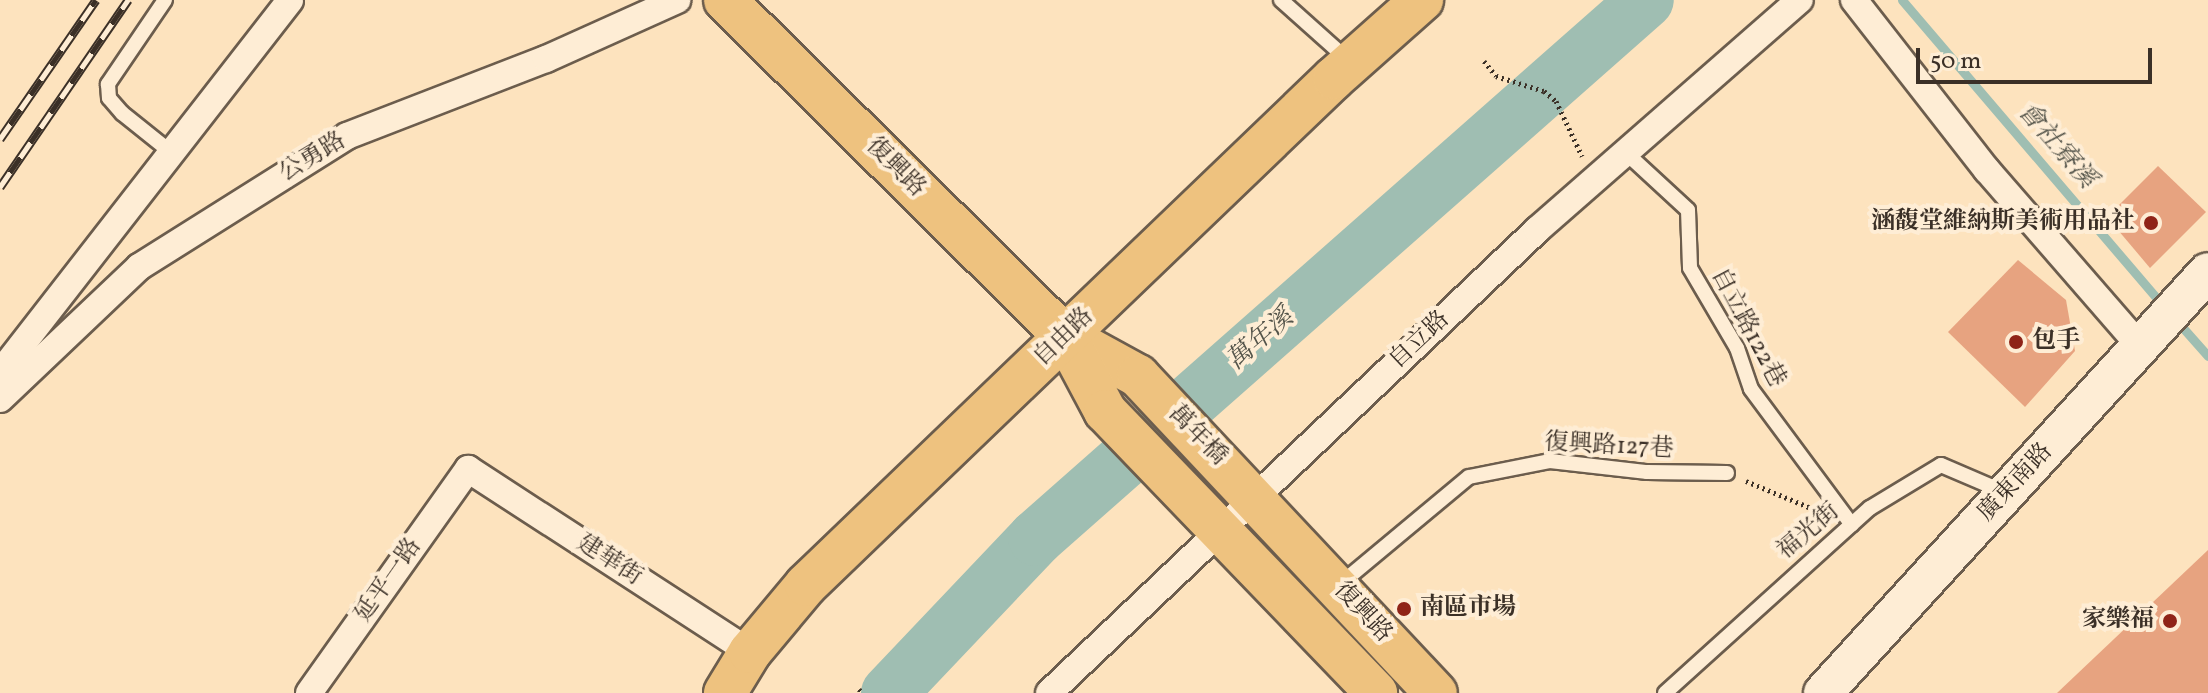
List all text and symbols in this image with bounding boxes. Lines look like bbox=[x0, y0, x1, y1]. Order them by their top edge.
scale bar bbox=[1920, 32, 2156, 82]
text: 50 m bbox=[1930, 45, 1982, 79]
water label: 會社寮溪 bbox=[2010, 97, 2102, 195]
street label: 公勇路 bbox=[275, 127, 351, 189]
street label: 復興路 bbox=[859, 132, 931, 204]
place label: 涵馥堂維納斯美術用品社 bbox=[1871, 209, 2135, 237]
marker: 涵馥堂維納斯美術用品社 bbox=[2142, 214, 2160, 232]
street label: 自立路122巷 bbox=[1704, 263, 1790, 393]
street label: 自由路 bbox=[1028, 303, 1100, 373]
water label: 萬年溪 bbox=[1221, 303, 1301, 377]
street label: 自立路 bbox=[1384, 306, 1456, 376]
place label: 包手 bbox=[2032, 328, 2080, 356]
marker: 包手 bbox=[2007, 333, 2025, 351]
street label: 萬年橋 bbox=[1162, 400, 1232, 472]
street label: 復興路127巷 bbox=[1544, 429, 1674, 465]
street label: 廣東南路 bbox=[1973, 438, 2059, 528]
street label: 福光街 bbox=[1772, 498, 1846, 566]
street label: 建華街 bbox=[571, 529, 647, 593]
street label: 延平一路 bbox=[350, 533, 428, 629]
street label: 復興路 bbox=[1327, 577, 1397, 649]
place label: 南區市場 bbox=[1420, 595, 1516, 623]
marker: 南區市場 bbox=[1395, 600, 1413, 618]
place label: 家樂福 bbox=[2082, 607, 2154, 635]
marker: 家樂福 bbox=[2161, 612, 2179, 630]

